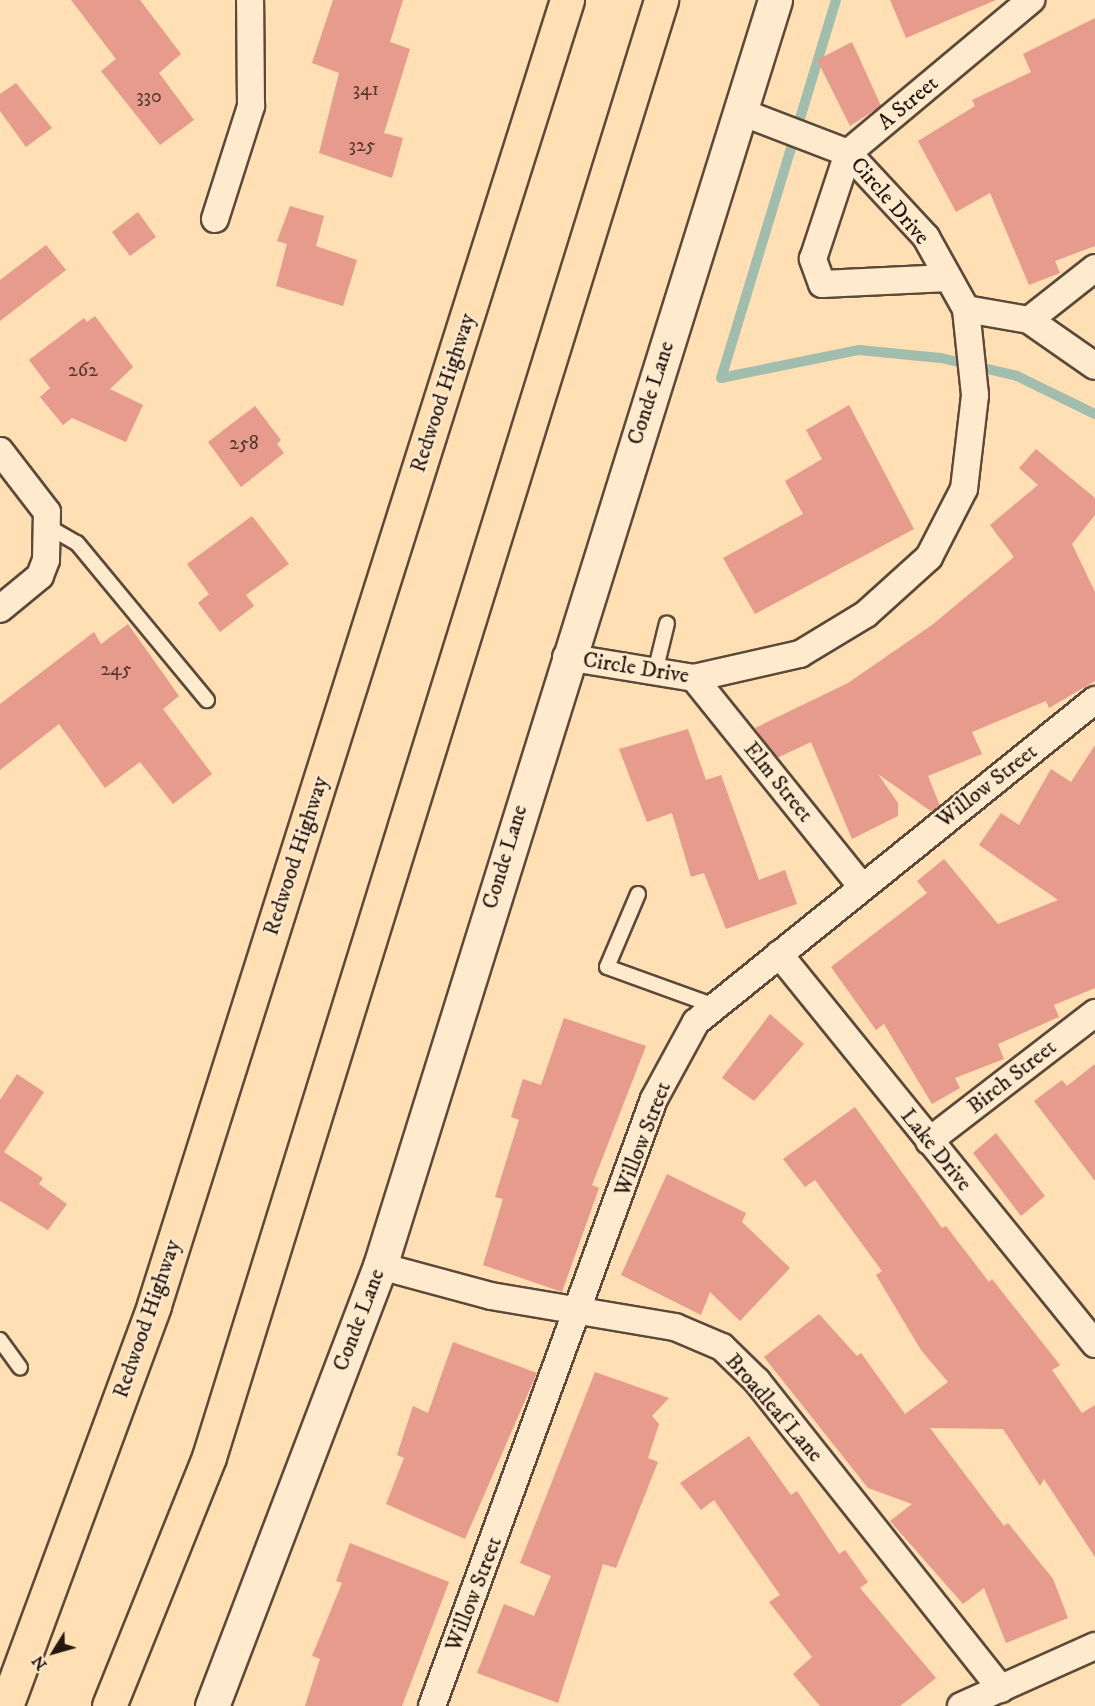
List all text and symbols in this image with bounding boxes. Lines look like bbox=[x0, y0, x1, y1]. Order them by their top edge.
street label: A Street bbox=[872, 70, 944, 136]
house number: 341 bbox=[353, 77, 379, 101]
house number: 330 bbox=[136, 84, 162, 108]
house number: 325 bbox=[348, 133, 376, 157]
street label: Circle Drive bbox=[845, 152, 935, 250]
street label: Redwood Highway bbox=[405, 310, 481, 476]
street label: Conde Lane bbox=[622, 338, 680, 448]
house number: 262 bbox=[68, 358, 98, 382]
house number: 258 bbox=[229, 431, 259, 455]
street label: Circle Drive bbox=[581, 647, 691, 689]
house number: 245 bbox=[100, 657, 132, 681]
street label: Elm Street bbox=[738, 737, 818, 827]
street label: Willow Street bbox=[931, 739, 1043, 833]
street label: Redwood Highway bbox=[258, 773, 334, 939]
street label: Conde Lane bbox=[477, 802, 533, 912]
street label: Birch Street bbox=[962, 1034, 1062, 1120]
street label: Willow Street bbox=[609, 1078, 677, 1200]
street label: Lake Drive bbox=[895, 1103, 977, 1197]
street label: Redwood Highway bbox=[108, 1236, 186, 1402]
street label: Conde Lane bbox=[327, 1265, 391, 1375]
street label: Broadleaf Lane bbox=[720, 1348, 828, 1468]
street label: Willow Street bbox=[440, 1533, 508, 1655]
north arrow bbox=[24, 1622, 84, 1682]
text: N bbox=[28, 1652, 52, 1674]

